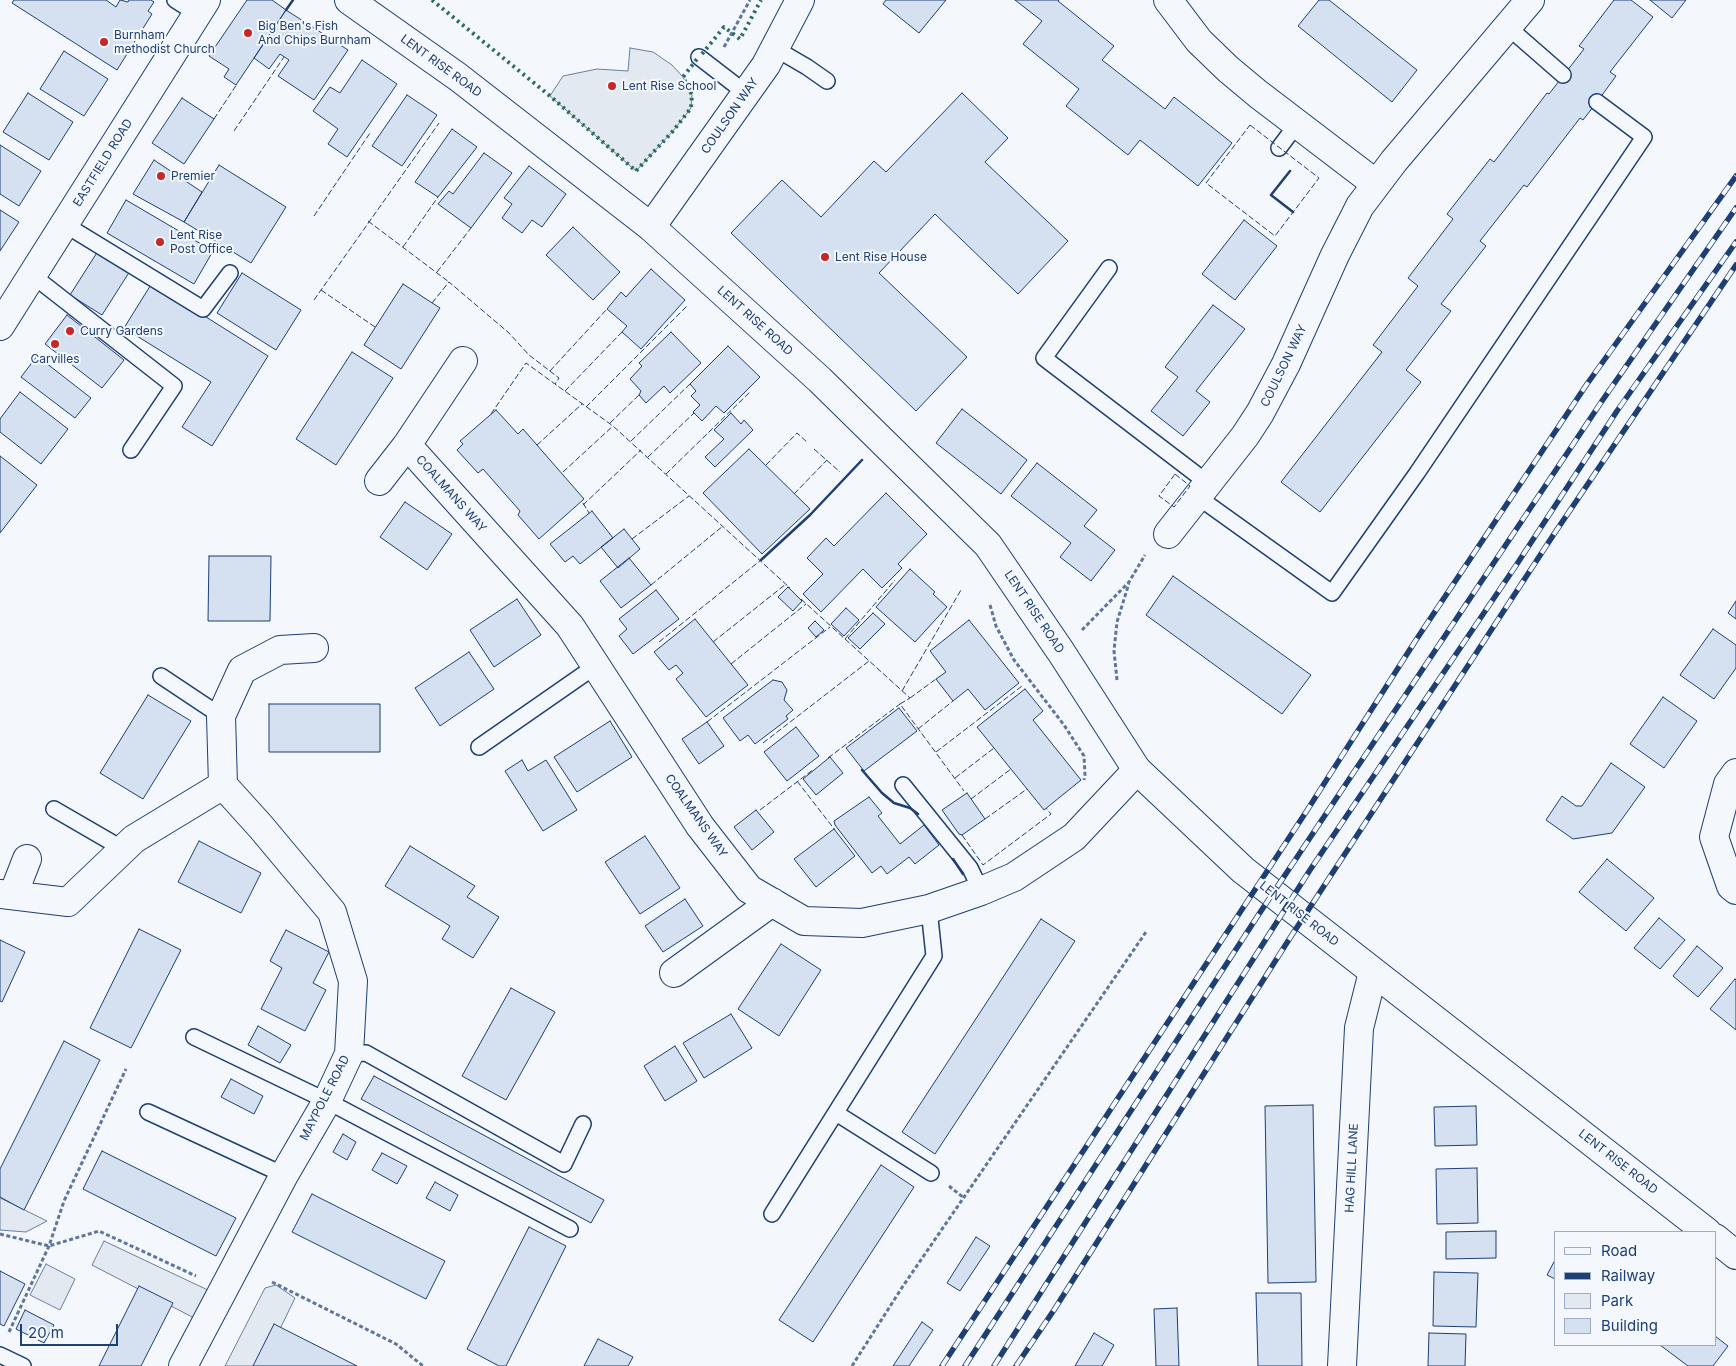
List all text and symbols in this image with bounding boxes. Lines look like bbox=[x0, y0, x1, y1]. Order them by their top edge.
place label: Big Ben's Fish And Chips Burnham bbox=[258, 19, 371, 47]
marker: Big Ben's Fish And Chips Burnham bbox=[242, 27, 254, 39]
place label: Burnham methodist Church bbox=[114, 28, 215, 56]
street label: LENT RISE ROAD bbox=[398, 32, 484, 100]
marker: Burnham methodist Church bbox=[98, 36, 110, 48]
street label: COULSON WAY bbox=[698, 75, 762, 157]
place label: Lent Rise School bbox=[622, 79, 716, 93]
marker: Lent Rise School bbox=[606, 80, 618, 92]
street label: EASTFIELD ROAD bbox=[70, 116, 136, 210]
place label: Premier bbox=[171, 169, 215, 183]
marker: Premier bbox=[155, 170, 167, 182]
place label: Lent Rise Post Office bbox=[170, 228, 233, 256]
marker: Lent Rise Post Office bbox=[154, 236, 166, 248]
place label: Lent Rise House bbox=[835, 250, 927, 264]
marker: Lent Rise House bbox=[819, 251, 831, 263]
street label: LENT RISE ROAD bbox=[714, 283, 796, 359]
street label: COULSON WAY bbox=[1258, 323, 1310, 409]
place label: Curry Gardens bbox=[80, 324, 163, 338]
marker: Curry Gardens bbox=[64, 325, 76, 337]
marker: Carvilles bbox=[49, 338, 61, 350]
place label: Carvilles bbox=[30, 352, 80, 366]
street label: COALMANS WAY bbox=[413, 453, 489, 535]
street label: LENT RISE ROAD bbox=[1001, 568, 1067, 656]
street label: COALMANS WAY bbox=[662, 772, 730, 860]
street label: LENT RISE ROAD bbox=[1256, 879, 1342, 949]
street label: MAYPOLE ROAD bbox=[297, 1053, 353, 1143]
street label: HAG HILL LANE bbox=[1342, 1123, 1362, 1213]
street label: LENT RISE ROAD bbox=[1575, 1127, 1661, 1197]
legend bbox=[1554, 1231, 1716, 1346]
text: Road bbox=[1601, 1241, 1637, 1260]
text: Railway bbox=[1601, 1266, 1655, 1285]
text: Park bbox=[1601, 1291, 1633, 1310]
scale bar bbox=[22, 1314, 120, 1346]
text: Building bbox=[1601, 1316, 1658, 1335]
text: 20 m bbox=[28, 1323, 64, 1342]

